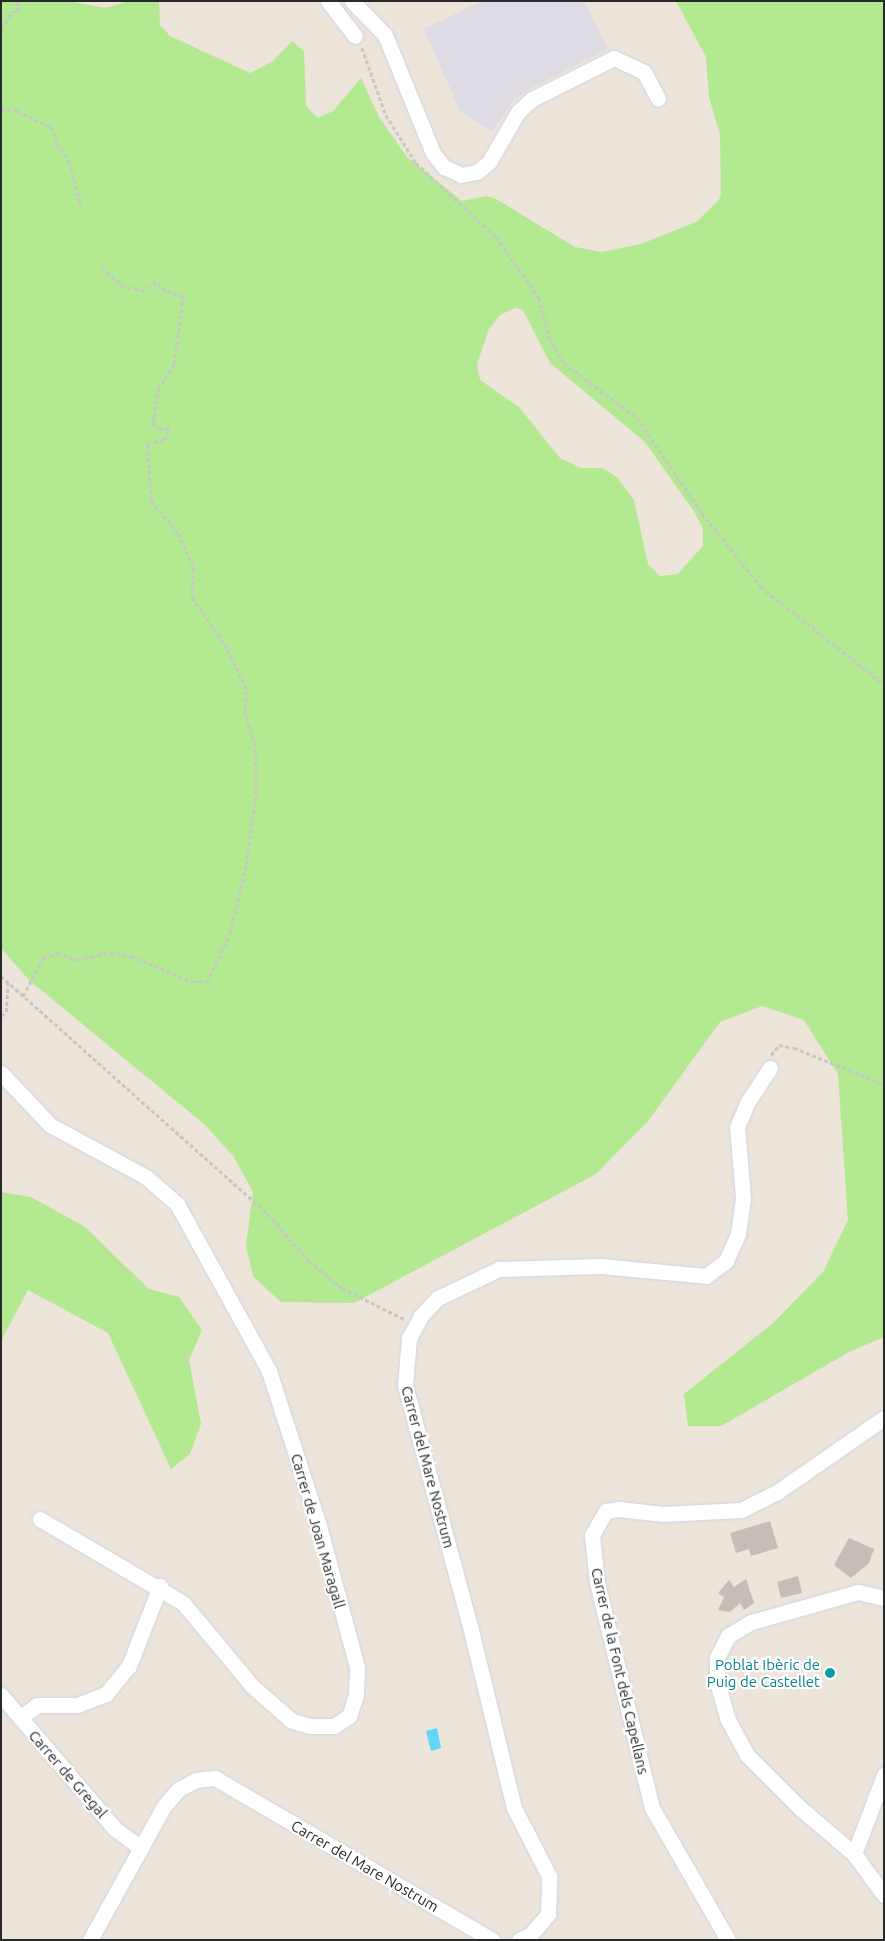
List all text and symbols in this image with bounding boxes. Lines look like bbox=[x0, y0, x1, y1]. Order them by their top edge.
street label: Carrer del Mare Nostrum bbox=[398, 1384, 458, 1550]
street label: Carrer de Joan Maragall bbox=[287, 1451, 349, 1611]
street label: Carrer de la Font dels Capellans bbox=[587, 1566, 653, 1776]
place label: Poblat Ibèric de Puig de Castellet bbox=[707, 1655, 820, 1690]
marker: Poblat Ibèric de Puig de Castellet bbox=[824, 1667, 836, 1679]
street label: Carrer de Gregal bbox=[25, 1726, 111, 1822]
street label: Carrer del Mare Nostrum bbox=[288, 1816, 442, 1916]

